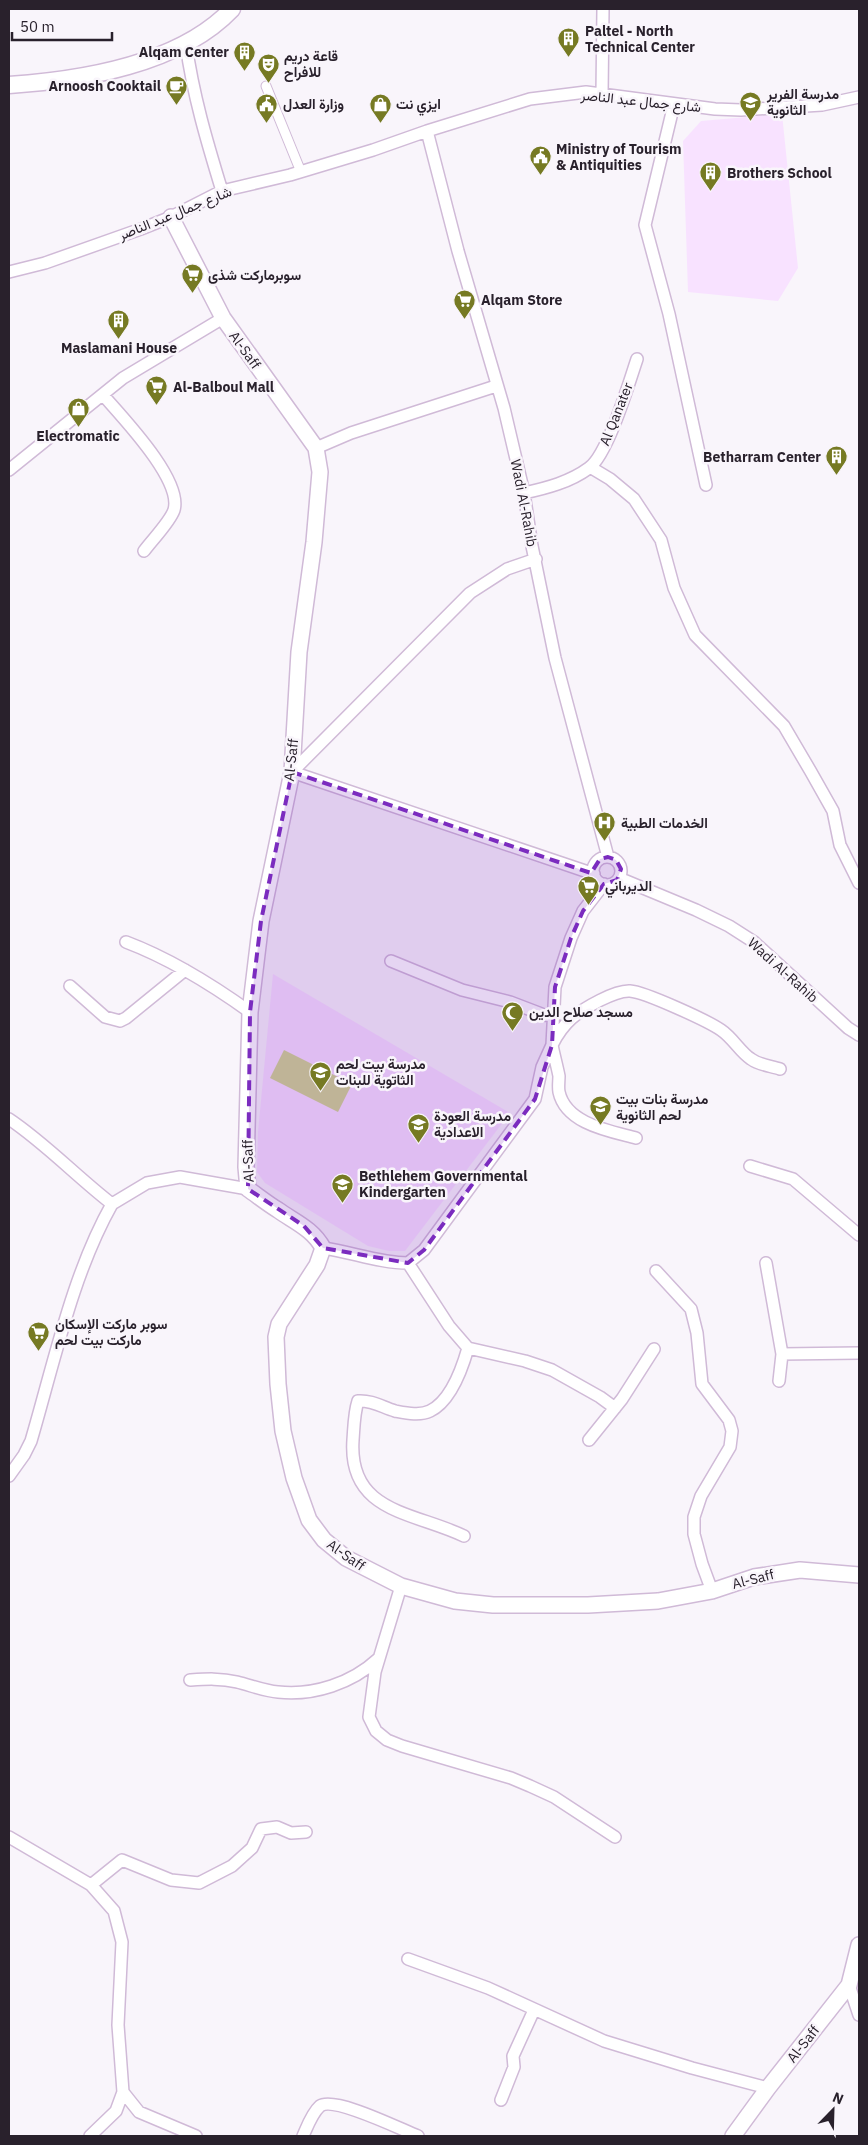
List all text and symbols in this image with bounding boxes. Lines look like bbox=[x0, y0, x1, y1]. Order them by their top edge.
scale bar bbox=[12, 10, 112, 42]
text: 50 m bbox=[20, 17, 55, 36]
place label: Paltel - North Technical Center bbox=[585, 22, 695, 56]
building icon: Paltel - North Technical Center bbox=[557, 27, 581, 58]
building icon: Alqam Center bbox=[233, 40, 257, 71]
place label: Alqam Center bbox=[139, 43, 229, 61]
place label: قاعة دريم للافراح bbox=[284, 47, 338, 82]
theatre icon: قاعة دريم للافراح bbox=[256, 52, 280, 83]
cafe icon: Arnoosh Cooktail bbox=[165, 74, 189, 105]
place label: Arnoosh Cooktail bbox=[48, 77, 161, 95]
place label: مدرسة الفرير الثانوية bbox=[766, 85, 839, 119]
street label: شارع جمال عبد الناصر bbox=[579, 86, 702, 118]
school or university icon: مدرسة الفرير الثانوية bbox=[739, 90, 763, 121]
public building icon: وزارة العدل bbox=[255, 92, 279, 123]
shop icon: ايزي نت bbox=[368, 92, 392, 123]
place label: وزارة العدل bbox=[283, 95, 344, 113]
place label: ايزي نت bbox=[396, 95, 441, 116]
place label: Ministry of Tourism & Antiquities bbox=[556, 140, 682, 174]
public building icon: Ministry of Tourism & Antiquities bbox=[528, 145, 552, 176]
building icon: Brothers School bbox=[699, 161, 723, 192]
place label: Brothers School bbox=[727, 164, 832, 182]
street label: شارع جمال عبد الناصر bbox=[115, 182, 235, 246]
supermarket icon: سوبرماركت شذى bbox=[180, 263, 204, 294]
place label: سوبرماركت شذى bbox=[208, 266, 301, 284]
supermarket icon: Alqam Store bbox=[453, 288, 477, 319]
place label: Alqam Store bbox=[481, 291, 563, 309]
building icon: Maslamani House bbox=[107, 308, 131, 339]
street label: Al-Saff bbox=[225, 327, 265, 373]
place label: Maslamani House bbox=[61, 339, 177, 357]
supermarket icon: Al-Balboul Mall bbox=[145, 375, 169, 406]
place label: Al-Balboul Mall bbox=[173, 378, 274, 396]
street label: Al Qanater bbox=[595, 380, 637, 448]
shop icon: Electromatic bbox=[66, 396, 90, 427]
place label: Electromatic bbox=[36, 427, 120, 445]
building icon: Betharram Center bbox=[825, 445, 849, 476]
place label: Betharram Center bbox=[703, 448, 821, 466]
street label: Wadi Al-Rahib bbox=[507, 458, 541, 548]
street label: Al-Saff bbox=[280, 737, 302, 782]
hospital icon: الخدمات الطبية bbox=[593, 811, 617, 842]
place label: الخدمات الطبية bbox=[621, 814, 708, 832]
supermarket icon: الديرباني bbox=[577, 874, 601, 905]
place label: الديرباني bbox=[605, 877, 652, 898]
street label: Wadi Al-Rahib bbox=[744, 934, 822, 1006]
mosque icon: مسجد صلاح الدين bbox=[501, 1000, 525, 1031]
place label: مسجد صلاح الدين bbox=[529, 1003, 633, 1022]
place label: مدرسة بيت لحم الثاتوية للبنات bbox=[336, 1055, 426, 1089]
school or university icon: مدرسة بيت لحم الثاتوية للبنات bbox=[308, 1060, 332, 1091]
place label: مدرسة بنات بيت لحم الثانوية bbox=[616, 1090, 709, 1124]
school or university icon: مدرسة بنات بيت لحم الثانوية bbox=[588, 1095, 612, 1126]
place label: مدرسة العودة الاعدادية bbox=[434, 1107, 511, 1141]
school or university icon: مدرسة العودة الاعدادية bbox=[406, 1112, 430, 1143]
street label: Al-Saff bbox=[238, 1139, 258, 1183]
place label: Bethlehem Governmental Kindergarten bbox=[359, 1167, 528, 1201]
school or university icon: Bethlehem Governmental Kindergarten bbox=[331, 1172, 355, 1203]
place label: سوبر ماركت الإسكان ماركت بيت لحم bbox=[55, 1315, 167, 1349]
supermarket icon: سوبر ماركت الإسكان ماركت بيت لحم bbox=[27, 1320, 51, 1351]
street label: Al-Saff bbox=[323, 1535, 369, 1575]
street label: Al-Saff bbox=[730, 1565, 776, 1593]
street label: Al-Saff bbox=[783, 2021, 823, 2066]
north arrow bbox=[808, 2085, 858, 2135]
text: N bbox=[830, 2088, 846, 2108]

